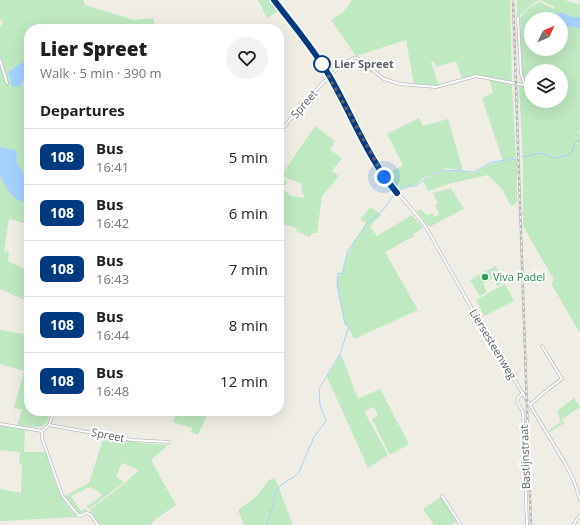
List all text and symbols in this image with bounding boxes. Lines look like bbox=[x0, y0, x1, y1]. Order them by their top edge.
north arrow bbox=[524, 12, 568, 56]
map controls bbox=[524, 12, 568, 108]
text: Lier Spreet bbox=[40, 36, 147, 62]
button: heart bbox=[226, 37, 268, 79]
marker: Lier Spreet bbox=[313, 55, 331, 73]
place label: Lier Spreet bbox=[334, 56, 394, 71]
text: Walk · 5 min · 390 m bbox=[40, 64, 162, 82]
button: layers bbox=[524, 64, 568, 108]
street label: Spreet bbox=[287, 86, 320, 121]
text: Departures bbox=[40, 100, 125, 120]
text: Bus bbox=[96, 138, 123, 158]
text: 108 bbox=[50, 147, 74, 166]
text: 5 min bbox=[229, 147, 268, 167]
text: 16:41 bbox=[96, 158, 129, 176]
your location bbox=[374, 167, 394, 187]
text: Bus bbox=[96, 194, 123, 214]
text: 108 bbox=[50, 203, 74, 222]
text: 6 min bbox=[229, 203, 268, 223]
text: 16:42 bbox=[96, 214, 129, 232]
text: Bus bbox=[96, 250, 123, 270]
text: 108 bbox=[50, 259, 74, 278]
text: 7 min bbox=[229, 259, 268, 279]
place label: Viva Padel bbox=[493, 269, 545, 284]
text: 16:43 bbox=[96, 270, 129, 288]
marker: Viva Padel bbox=[480, 272, 490, 282]
text: Bus bbox=[96, 306, 123, 326]
street label: Liersesteenweg bbox=[467, 306, 520, 382]
text: 108 bbox=[50, 315, 74, 334]
text: 8 min bbox=[229, 315, 268, 335]
text: 16:44 bbox=[96, 326, 129, 344]
text: Bus bbox=[96, 362, 123, 382]
text: 108 bbox=[50, 371, 74, 390]
text: 12 min bbox=[220, 371, 268, 391]
text: 16:48 bbox=[96, 382, 129, 400]
street label: Spreet bbox=[90, 424, 126, 445]
street label: Bastijnstraat bbox=[516, 424, 533, 490]

